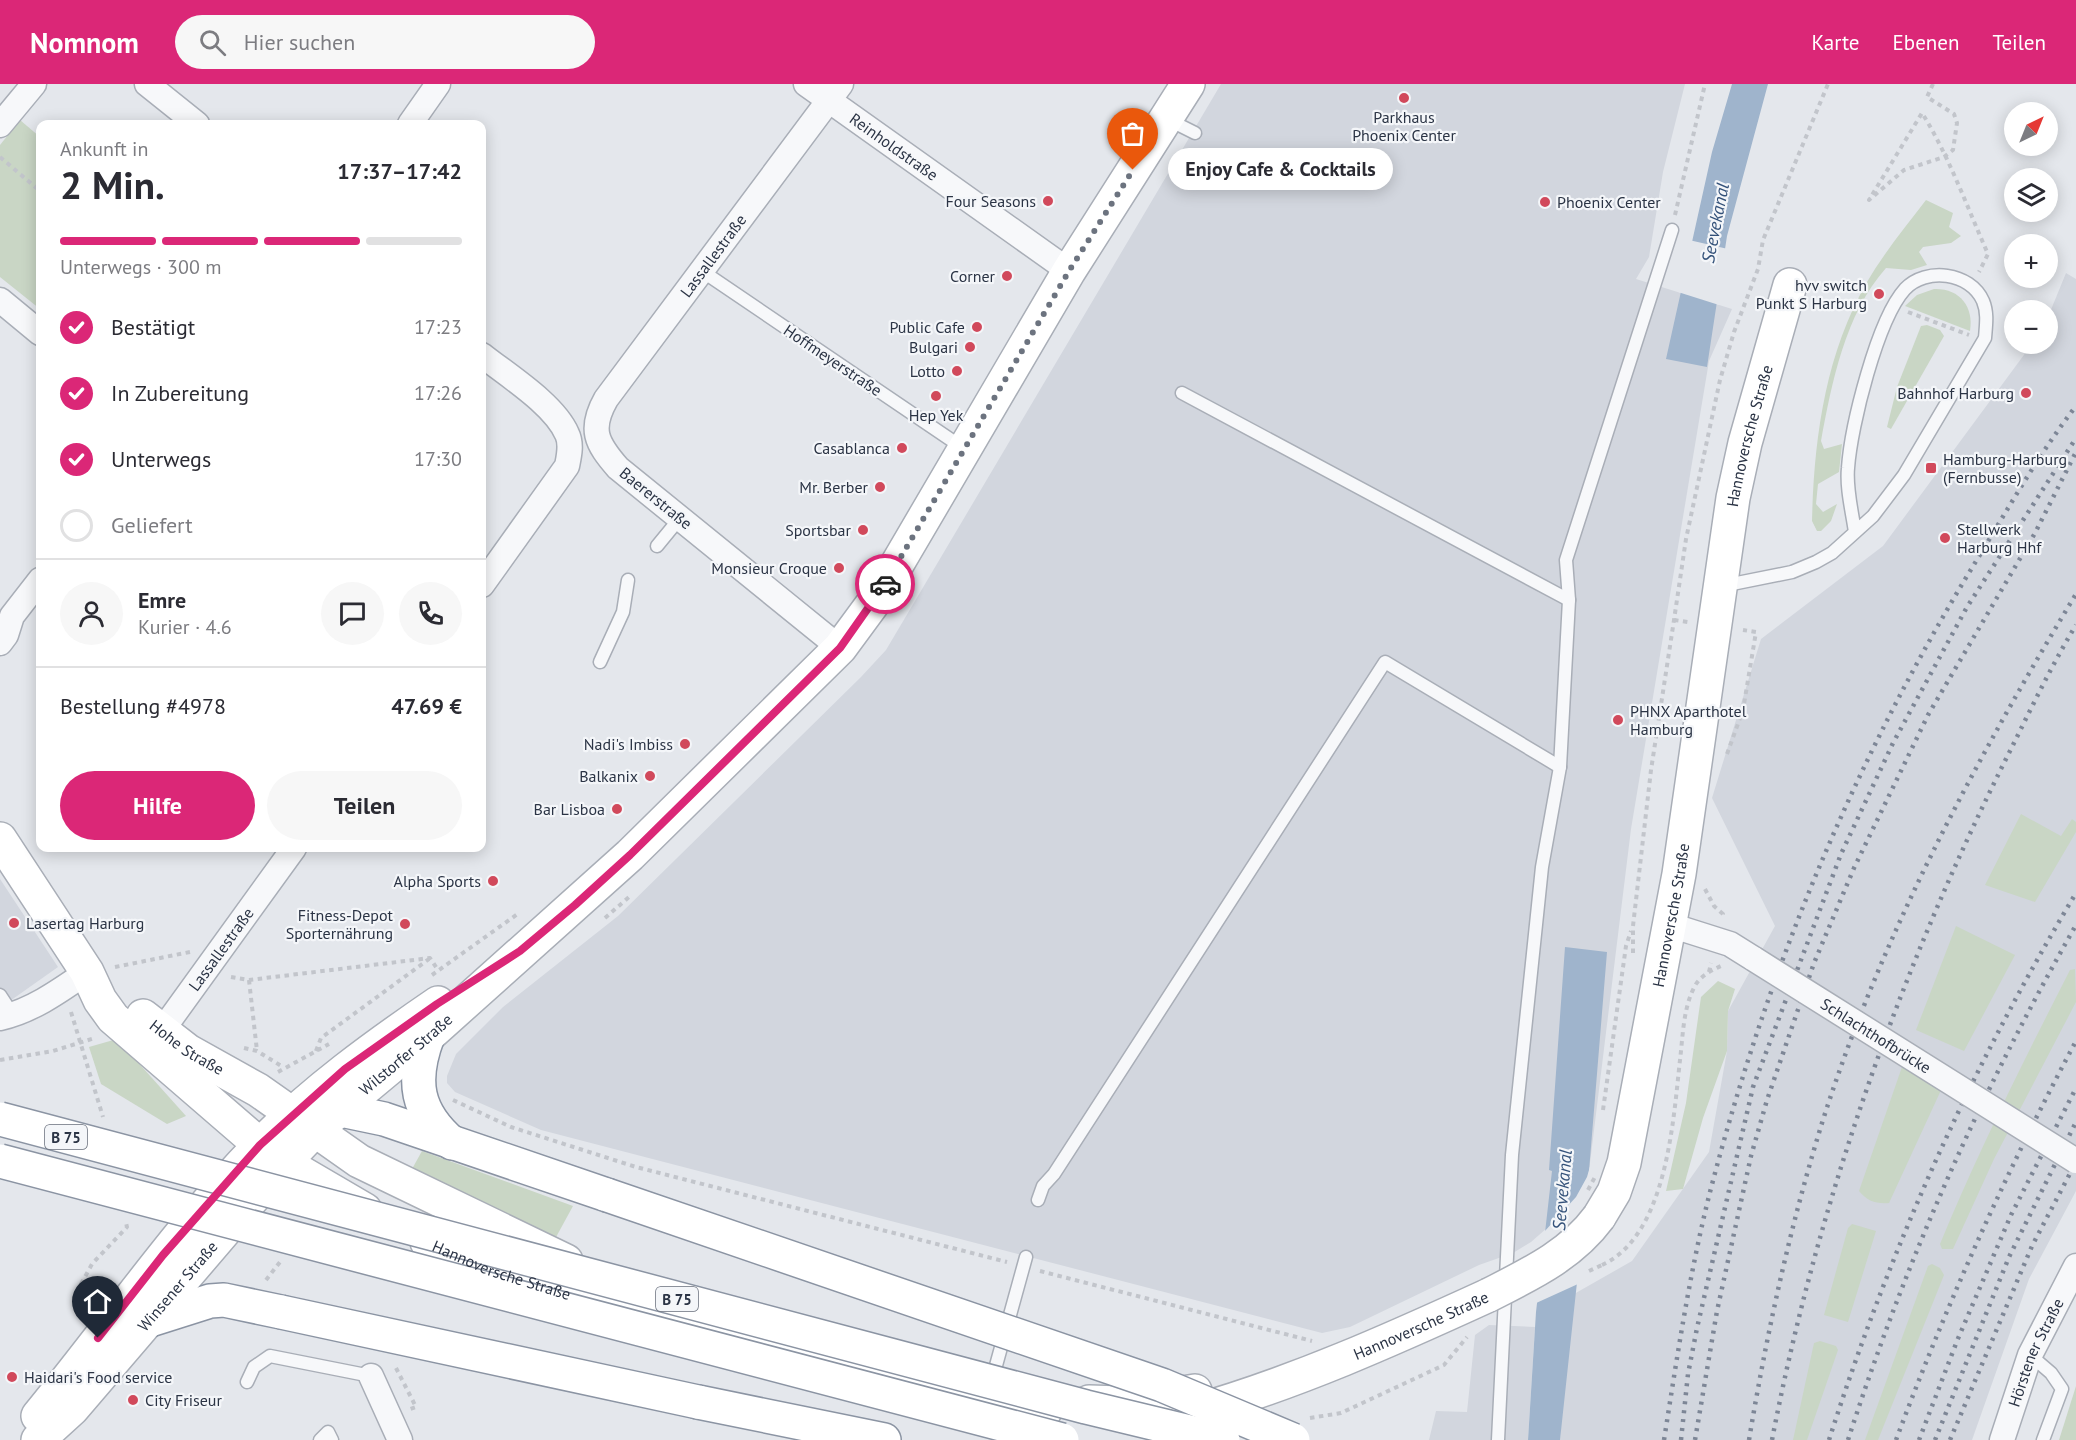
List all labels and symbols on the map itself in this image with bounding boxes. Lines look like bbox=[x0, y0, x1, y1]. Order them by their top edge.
marker: Parkhaus Phoenix Center bbox=[1397, 91, 1411, 105]
north arrow bbox=[2004, 102, 2058, 156]
place label: Parkhaus Phoenix Center bbox=[1352, 107, 1456, 145]
street label: Reinholdstraße bbox=[846, 108, 942, 185]
pin bbox=[1107, 108, 1158, 170]
callout: Enjoy Cafe & Cocktails bbox=[1169, 149, 1394, 191]
water label: Seevekanal bbox=[1696, 181, 1734, 265]
place label: Four Seasons bbox=[945, 191, 1036, 211]
place label: Phoenix Center bbox=[1557, 192, 1661, 212]
marker: Four Seasons bbox=[1041, 194, 1055, 208]
marker: Phoenix Center bbox=[1538, 195, 1552, 209]
street label: Lassallestraße bbox=[676, 210, 750, 301]
place label: Corner bbox=[950, 266, 996, 286]
marker: Corner bbox=[1000, 269, 1014, 283]
place label: hvv switch Punkt S Harburg bbox=[1756, 275, 1867, 313]
marker: hvv switch Punkt S Harburg bbox=[1872, 287, 1886, 301]
place label: Public Cafe bbox=[889, 317, 965, 337]
street label: Hoffmeyerstraße bbox=[780, 320, 886, 400]
marker: Public Cafe bbox=[970, 320, 984, 334]
place label: Bulgari bbox=[909, 337, 958, 357]
marker: Bulgari bbox=[963, 340, 977, 354]
place label: Lotto bbox=[910, 361, 945, 381]
street label: Hannoversche Straße bbox=[1722, 363, 1777, 508]
marker: Lotto bbox=[950, 364, 964, 378]
place label: Bahnhof Harburg bbox=[1897, 383, 2014, 403]
marker: Bahnhof Harburg bbox=[2019, 386, 2033, 400]
marker: Hep Yek bbox=[929, 389, 943, 403]
place label: Hep Yek bbox=[909, 405, 964, 425]
place label: Casablanca bbox=[813, 438, 890, 458]
marker: Casablanca bbox=[895, 441, 909, 455]
place label: Hamburg-Harburg (Fernbusse) bbox=[1943, 449, 2067, 487]
marker: Hamburg-Harburg (Fernbusse) bbox=[1924, 461, 1938, 475]
street label: Baererstraße bbox=[616, 463, 696, 533]
place label: Mr. Berber bbox=[799, 477, 869, 497]
marker: Mr. Berber bbox=[873, 480, 887, 494]
place label: Stellwerk Harburg Hhf bbox=[1957, 519, 2042, 557]
place label: Sportsbar bbox=[785, 520, 852, 540]
marker: Sportsbar bbox=[856, 523, 870, 537]
marker: Stellwerk Harburg Hhf bbox=[1938, 531, 1952, 545]
courier bbox=[855, 554, 915, 614]
place label: Monsieur Croque bbox=[711, 558, 827, 578]
marker: Monsieur Croque bbox=[832, 561, 846, 575]
place label: PHNX Aparthotel Hamburg bbox=[1630, 701, 1747, 739]
marker: PHNX Aparthotel Hamburg bbox=[1611, 713, 1625, 727]
place label: Nadi's Imbiss bbox=[584, 734, 673, 754]
marker: Nadi's Imbiss bbox=[678, 737, 692, 751]
place label: Balkanix bbox=[579, 766, 638, 786]
marker: Balkanix bbox=[643, 769, 657, 783]
place label: Bar Lisboa bbox=[534, 799, 605, 819]
marker: Bar Lisboa bbox=[610, 802, 624, 816]
street label: Hannoversche Straße bbox=[1648, 842, 1693, 989]
place label: Alpha Sports bbox=[394, 871, 481, 891]
marker: Alpha Sports bbox=[486, 874, 500, 888]
street label: Lassallestraße bbox=[184, 903, 258, 995]
place label: Fitness-Depot Sporternährung bbox=[286, 905, 394, 943]
place label: Lasertag Harburg bbox=[26, 913, 144, 933]
marker: Lasertag Harburg bbox=[7, 916, 21, 930]
marker: Fitness-Depot Sporternährung bbox=[398, 917, 412, 931]
street label: Schlachthofbrücke bbox=[1817, 993, 1935, 1078]
street label: Wilstorfer Straße bbox=[355, 1009, 456, 1099]
street label: Hohe Straße bbox=[146, 1015, 228, 1079]
road number: B 75 bbox=[45, 1125, 87, 1149]
water label: Seevekanal bbox=[1547, 1148, 1577, 1231]
street label: Hannoversche Straße bbox=[429, 1236, 573, 1304]
street label: Winsener Straße bbox=[133, 1237, 222, 1335]
pin bbox=[72, 1276, 123, 1338]
road number: B 75 bbox=[656, 1287, 698, 1311]
street label: Hannoversche Straße bbox=[1350, 1287, 1492, 1364]
street label: Hörstener Straße bbox=[2004, 1295, 2068, 1409]
place label: Haidari's Food service bbox=[24, 1367, 172, 1387]
marker: Haidari's Food service bbox=[5, 1370, 19, 1384]
place label: City Friseur bbox=[145, 1390, 222, 1410]
marker: City Friseur bbox=[126, 1393, 140, 1407]

